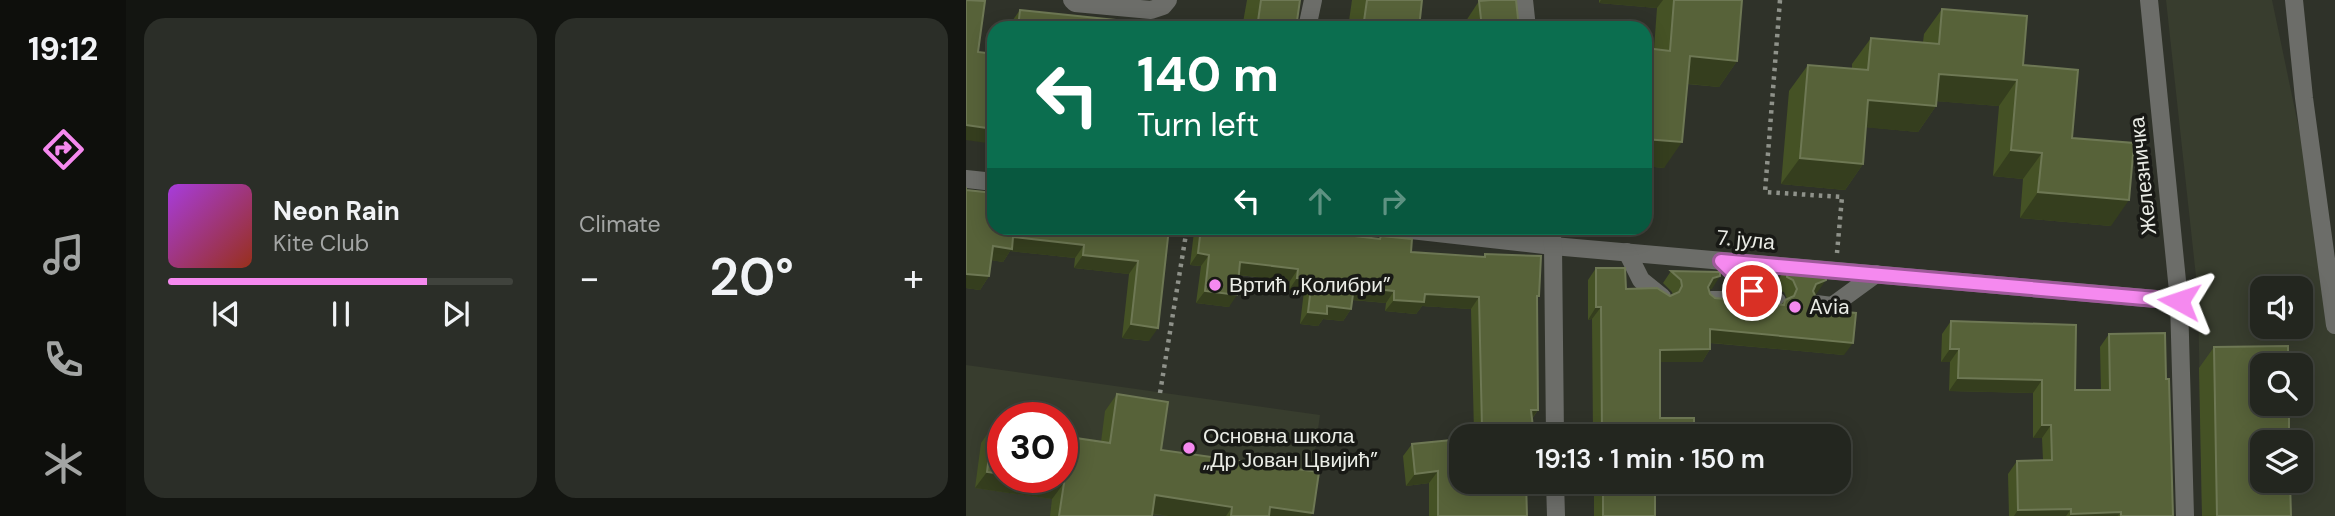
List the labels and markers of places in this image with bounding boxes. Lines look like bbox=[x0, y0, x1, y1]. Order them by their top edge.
pin bbox=[1722, 261, 1782, 321]
place label: Вртић „Колибри” bbox=[1229, 271, 1391, 299]
marker: Вртић „Колибри” bbox=[1207, 277, 1223, 293]
place label: Avia bbox=[1809, 293, 1849, 321]
marker: Avia bbox=[1787, 299, 1803, 315]
place label: Основна школа „Др Јован Цвијић” bbox=[1203, 422, 1378, 474]
marker: Основна школа „Др Јован Цвијић” bbox=[1181, 440, 1197, 456]

